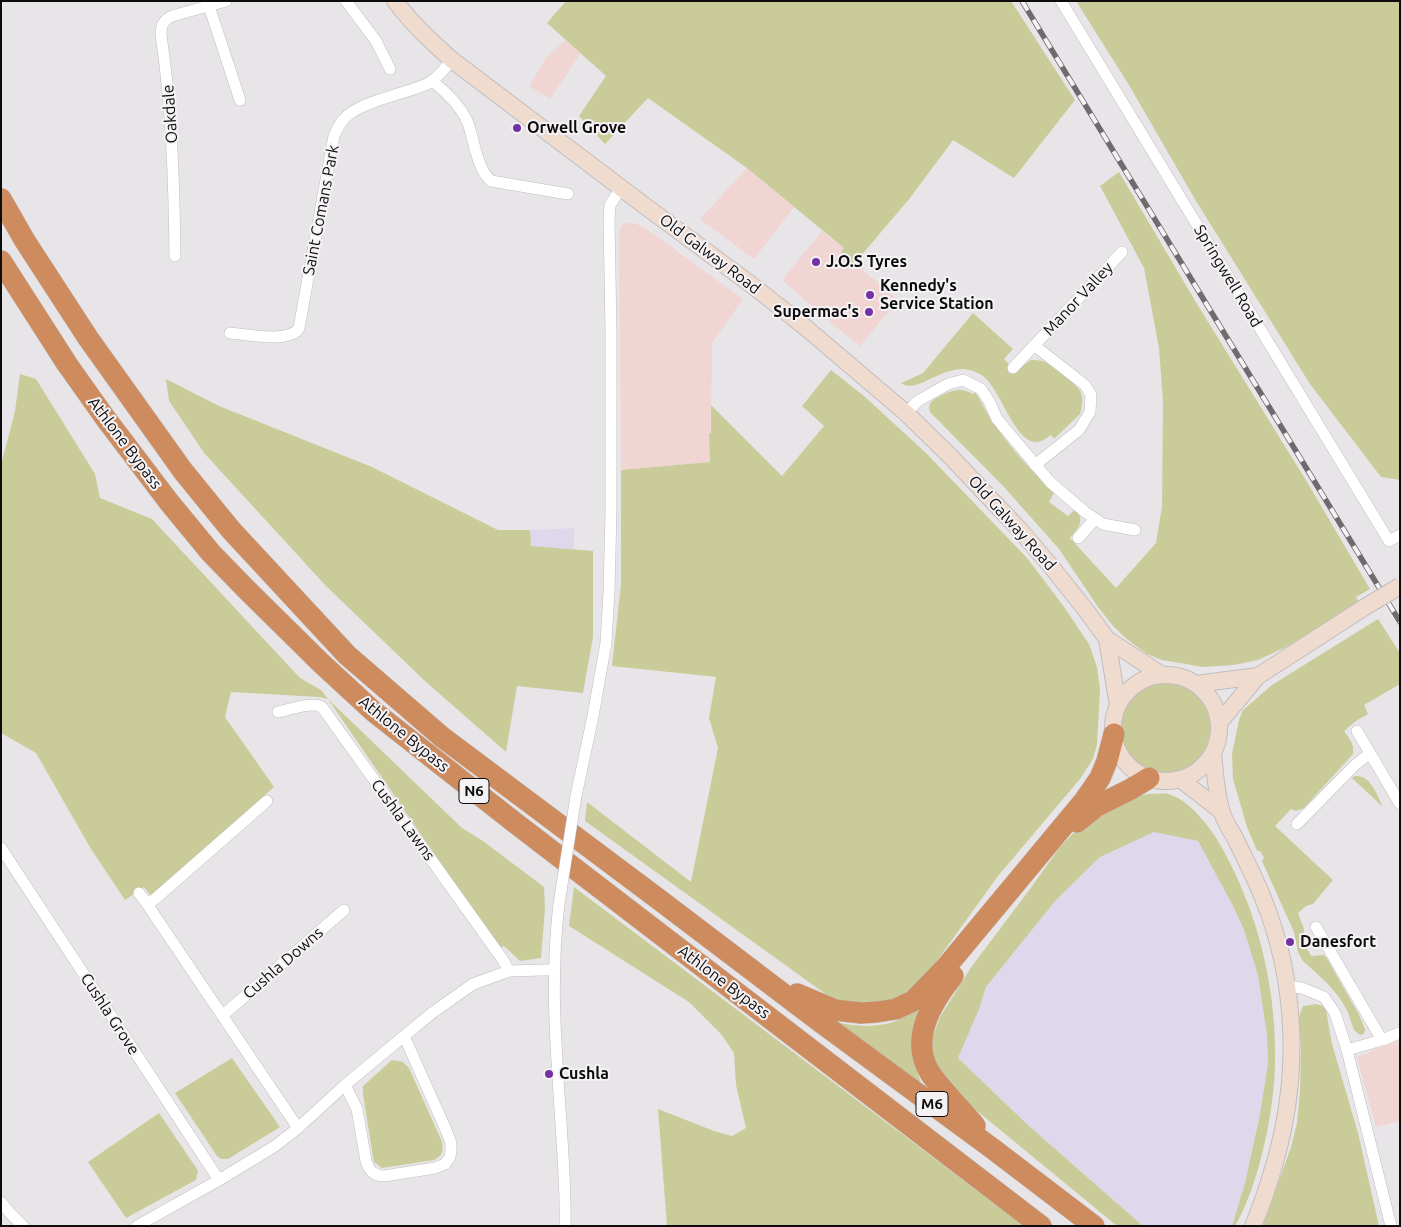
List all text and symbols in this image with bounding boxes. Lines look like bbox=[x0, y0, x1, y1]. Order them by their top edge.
street label: Oakdale bbox=[158, 84, 182, 144]
place label: Orwell Grove bbox=[527, 118, 626, 138]
marker: Orwell Grove bbox=[511, 122, 523, 134]
street label: Saint Comans Park bbox=[299, 143, 343, 277]
street label: Old Galway Road bbox=[656, 210, 764, 298]
street label: Springwell Road bbox=[1190, 221, 1266, 331]
place label: J.O.S Tyres bbox=[826, 252, 907, 272]
marker: J.O.S Tyres bbox=[810, 256, 822, 268]
street label: Manor Valley bbox=[1039, 258, 1117, 340]
place label: Kennedy's Service Station bbox=[880, 276, 994, 314]
marker: Kennedy's Service Station bbox=[864, 289, 876, 301]
place label: Supermac's bbox=[773, 302, 859, 322]
marker: Supermac's bbox=[863, 306, 875, 318]
street label: Athlone Bypass bbox=[84, 393, 166, 493]
street label: Old Galway Road bbox=[964, 471, 1060, 575]
street label: Athlone Bypass bbox=[355, 692, 453, 776]
street label: Cushla Lawns bbox=[367, 776, 439, 864]
road number: N6 bbox=[459, 778, 489, 804]
street label: Cushla Downs bbox=[239, 923, 327, 1003]
place label: Danesfort bbox=[1300, 932, 1376, 952]
marker: Danesfort bbox=[1284, 936, 1296, 948]
street label: Athlone Bypass bbox=[674, 941, 774, 1023]
street label: Cushla Grove bbox=[76, 970, 144, 1058]
place label: Cushla bbox=[559, 1064, 609, 1084]
marker: Cushla bbox=[543, 1068, 555, 1080]
road number: M6 bbox=[916, 1092, 948, 1116]

